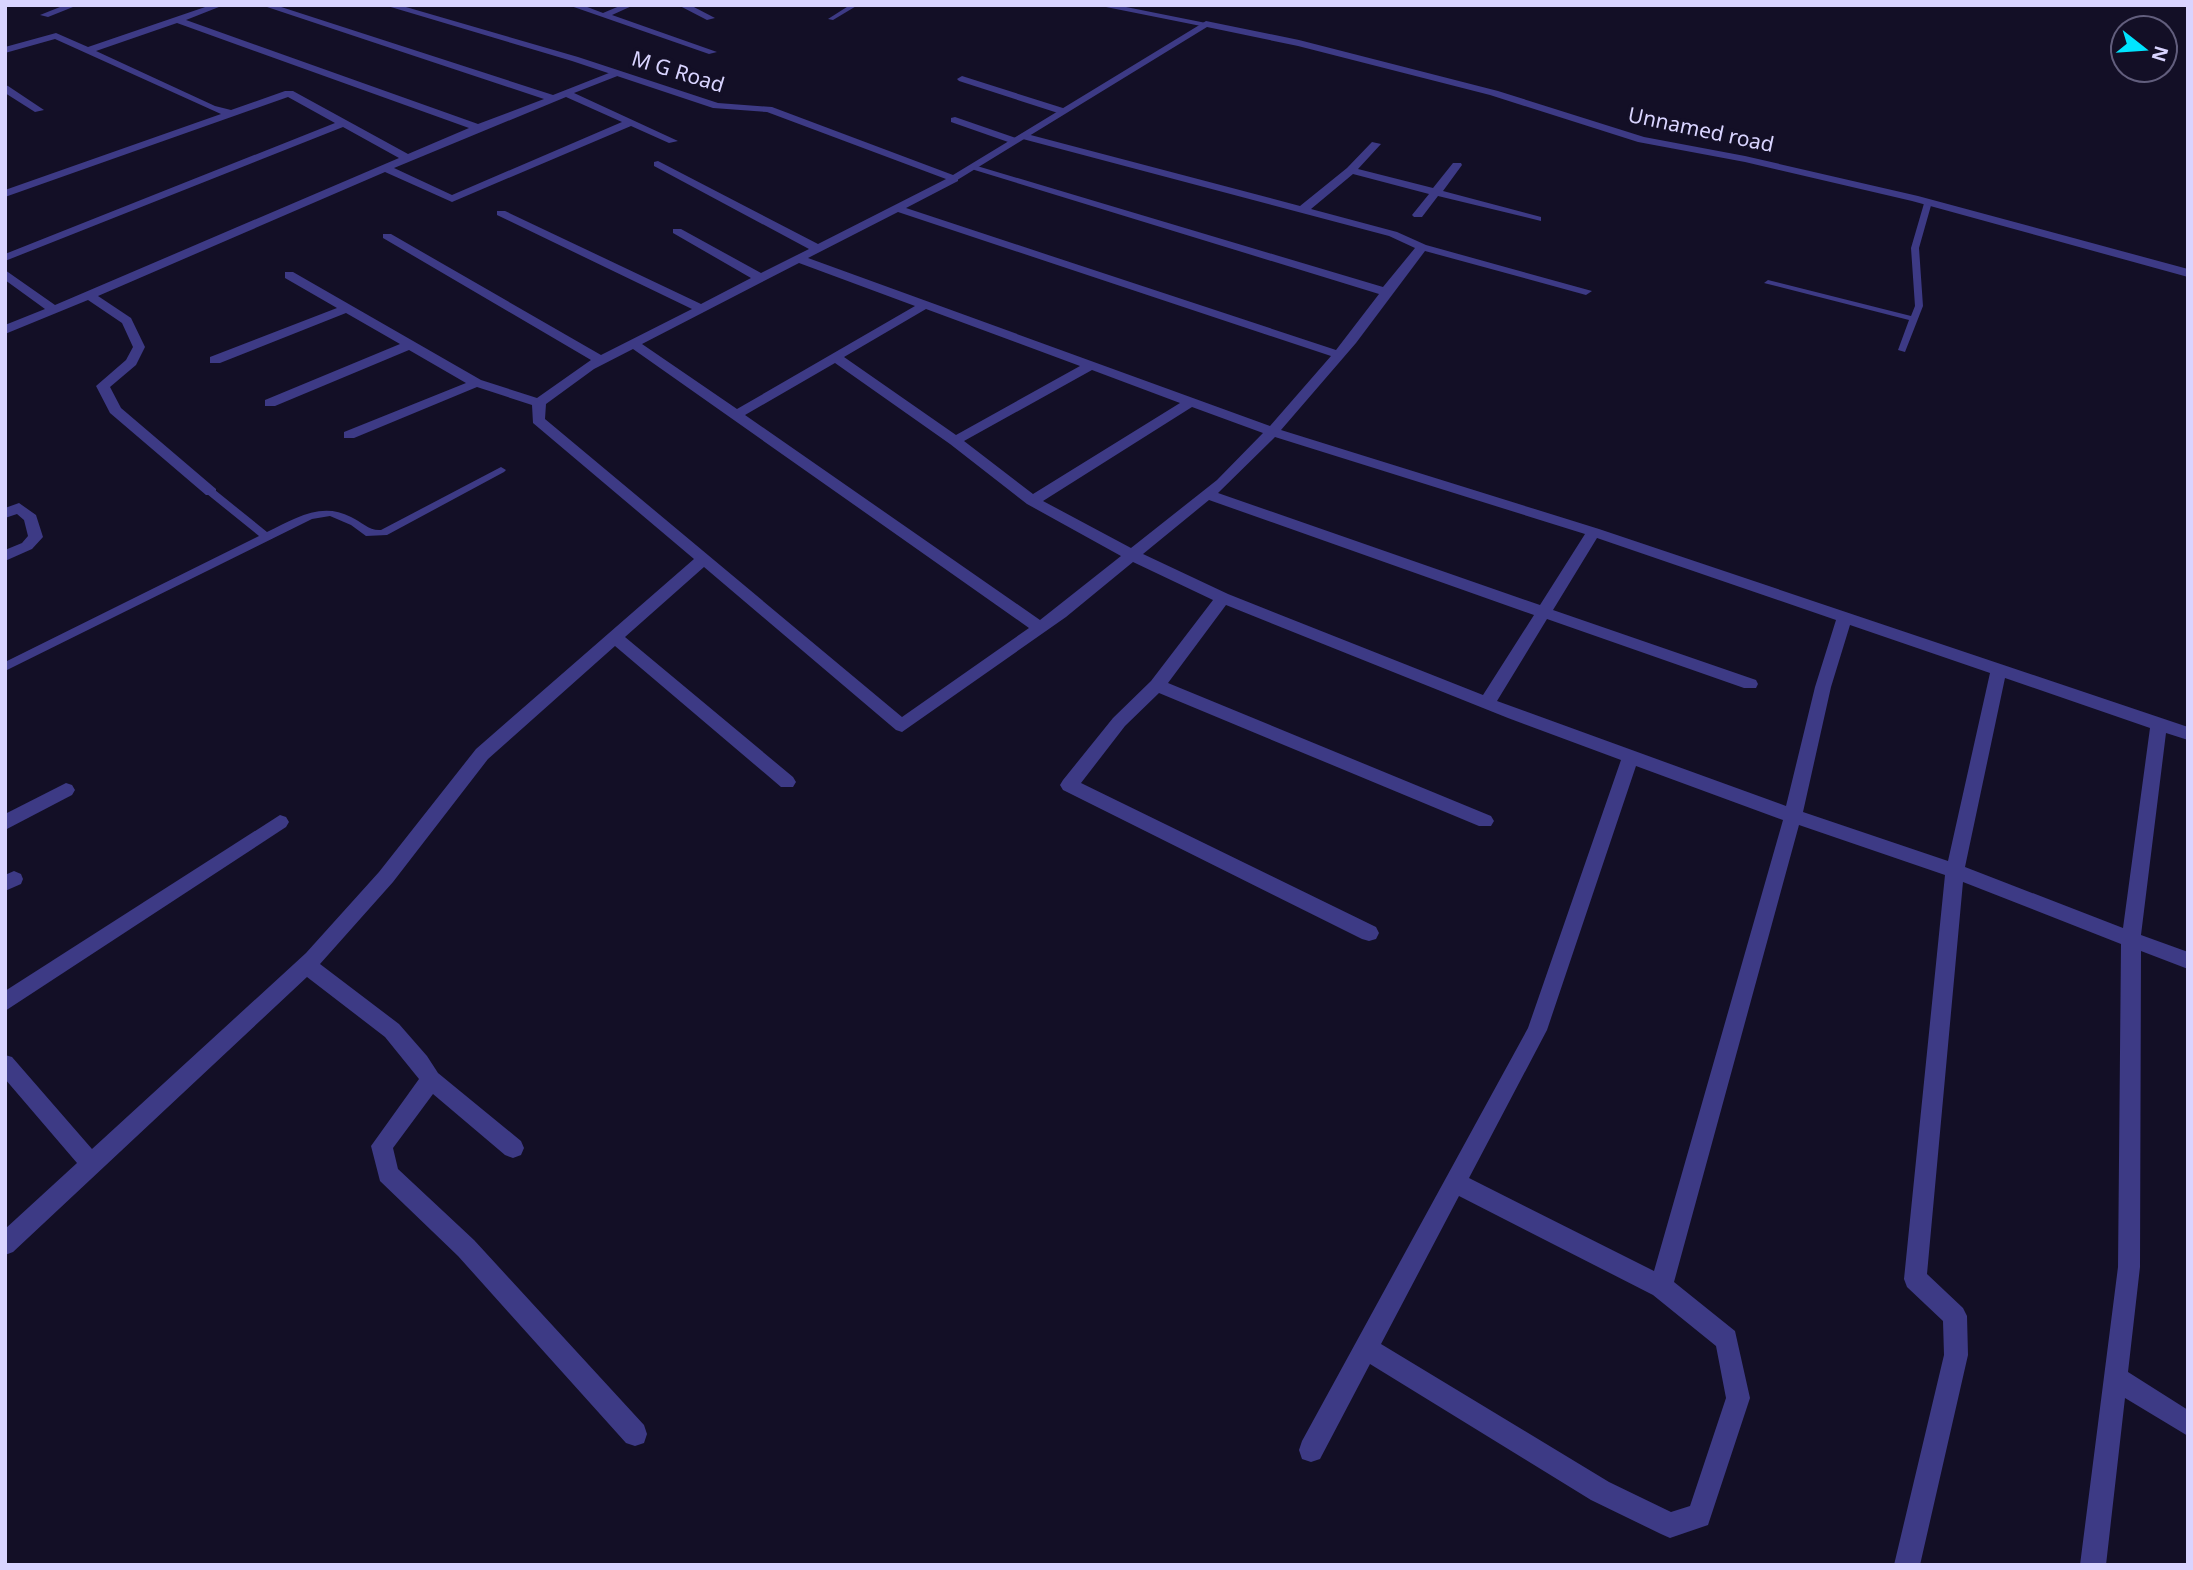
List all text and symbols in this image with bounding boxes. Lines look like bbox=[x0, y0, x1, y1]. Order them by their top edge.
north arrow bbox=[2109, 14, 2179, 84]
text: N bbox=[2146, 43, 2175, 65]
street label: M G Road bbox=[628, 44, 728, 98]
street label: Unnamed road bbox=[1626, 100, 1777, 158]

